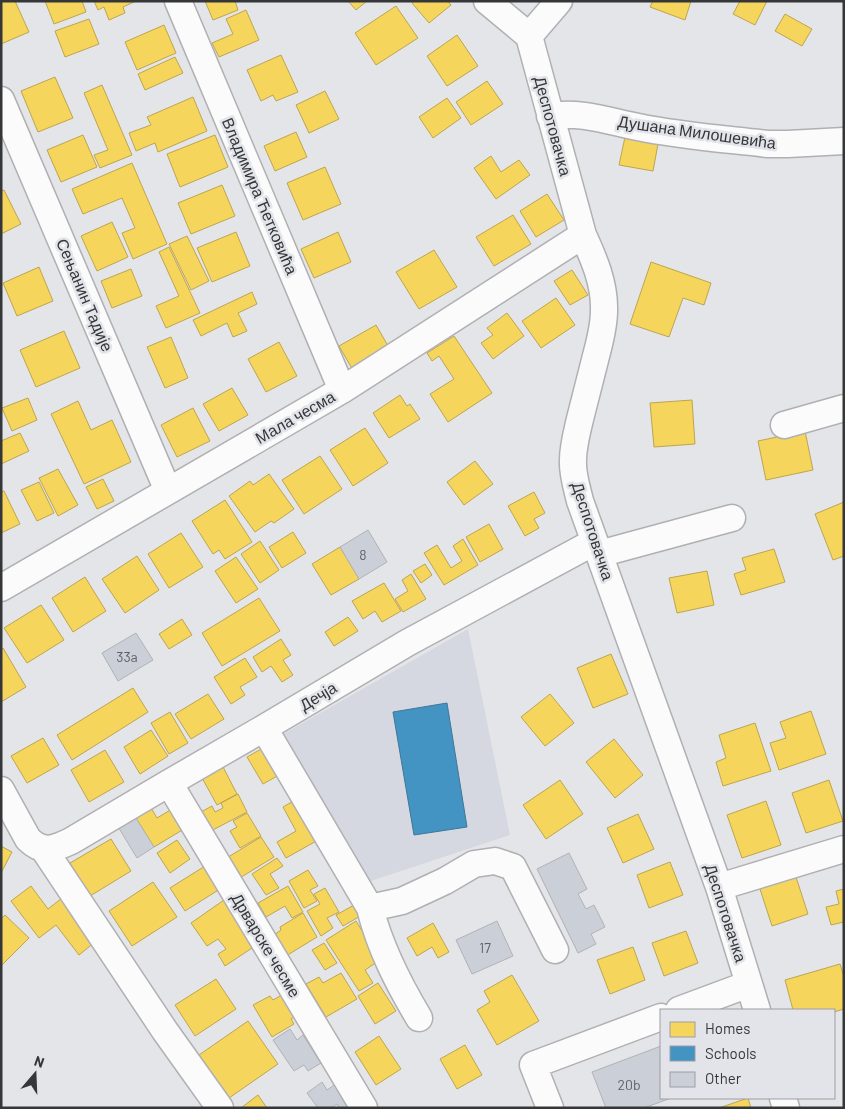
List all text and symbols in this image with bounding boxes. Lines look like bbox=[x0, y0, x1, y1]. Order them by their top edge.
street label: Деспотовачка bbox=[531, 74, 576, 178]
street label: Душана Милошевића bbox=[617, 111, 777, 152]
street label: Владимира Ћетковића bbox=[219, 114, 302, 277]
street label: Сењанин Тадије bbox=[53, 235, 118, 354]
street label: Мала чесма bbox=[251, 386, 338, 447]
street label: Деспотовачка bbox=[569, 479, 618, 583]
house number: 8 bbox=[359, 546, 367, 563]
house number: 33a bbox=[116, 648, 138, 665]
street label: Дечја bbox=[296, 677, 340, 714]
street label: Деспотовачка bbox=[702, 861, 751, 965]
street label: Дрварске чесме bbox=[228, 889, 305, 1000]
house number: 17 bbox=[479, 939, 491, 956]
legend bbox=[660, 1009, 835, 1099]
text: Homes bbox=[705, 1019, 750, 1037]
text: Schools bbox=[705, 1044, 757, 1062]
north arrow bbox=[10, 1049, 60, 1099]
text: N bbox=[32, 1052, 47, 1071]
text: Other bbox=[705, 1069, 742, 1087]
house number: 20b bbox=[617, 1076, 641, 1093]

